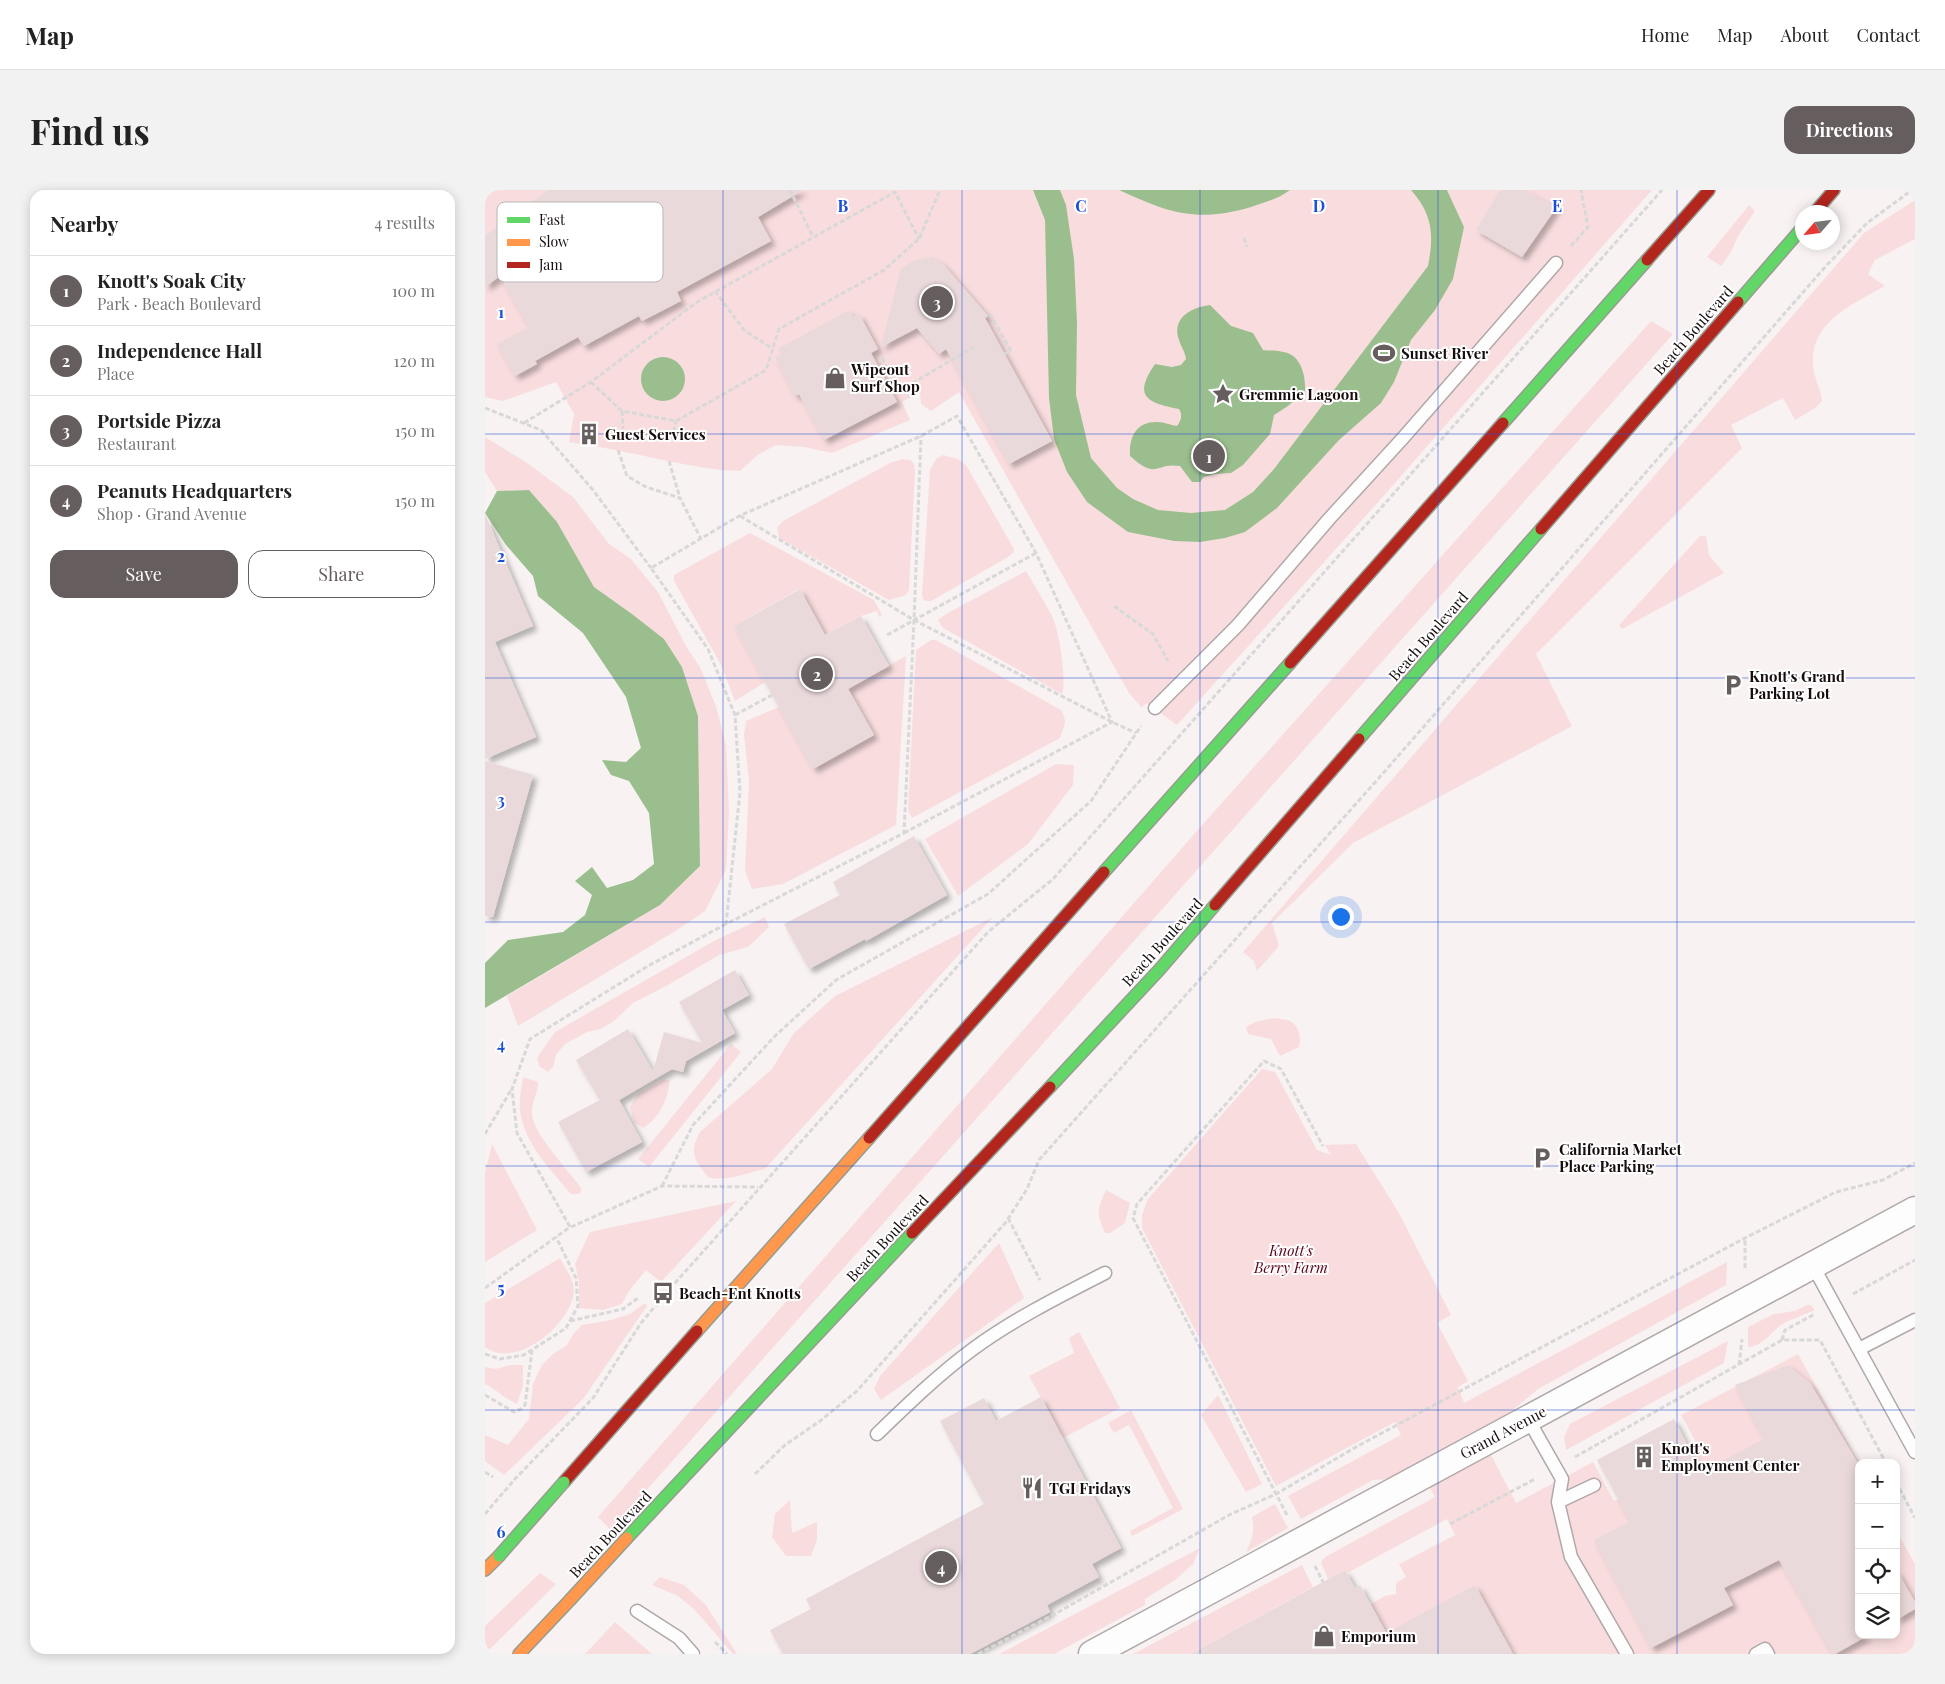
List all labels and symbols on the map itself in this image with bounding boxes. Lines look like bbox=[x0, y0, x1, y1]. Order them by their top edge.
text: B bbox=[838, 195, 849, 216]
text: C bbox=[1075, 195, 1087, 216]
text: D bbox=[1313, 195, 1325, 216]
text: E bbox=[1552, 195, 1562, 216]
legend bbox=[497, 202, 663, 282]
north arrow bbox=[1795, 205, 1840, 250]
text: Fast bbox=[539, 210, 566, 229]
text: Slow bbox=[539, 232, 569, 251]
text: Jam bbox=[538, 255, 563, 274]
street label: Beach Boulevard bbox=[1649, 281, 1737, 379]
pin: 3 bbox=[921, 283, 953, 321]
text: 1 bbox=[498, 301, 504, 322]
sports icon: Sunset River bbox=[1371, 340, 1397, 366]
place label: Sunset River bbox=[1401, 343, 1488, 363]
place label: Wipeout Surf Shop bbox=[850, 359, 920, 396]
shop icon: Wipeout Surf Shop bbox=[822, 365, 848, 391]
place icon: Gremmie Lagoon bbox=[1210, 381, 1236, 407]
place label: Gremmie Lagoon bbox=[1239, 384, 1359, 404]
building icon: Guest Services bbox=[576, 421, 602, 447]
place label: Guest Services bbox=[605, 424, 706, 444]
pin: 1 bbox=[1193, 437, 1225, 475]
text: 2 bbox=[497, 545, 505, 566]
street label: Beach Boulevard bbox=[1384, 587, 1472, 685]
pin: 2 bbox=[801, 655, 833, 693]
place label: Knott's Grand Parking Lot bbox=[1749, 666, 1845, 703]
parking icon: Knott's Grand Parking Lot bbox=[1720, 672, 1746, 698]
text: 3 bbox=[497, 789, 505, 810]
street label: Beach Boulevard bbox=[1117, 893, 1207, 990]
your location bbox=[1328, 904, 1354, 930]
text: 4 bbox=[497, 1033, 505, 1054]
place label: California Market Place Parking bbox=[1559, 1139, 1683, 1176]
parking icon: California Market Place Parking bbox=[1529, 1145, 1555, 1171]
street label: Beach Boulevard bbox=[841, 1190, 933, 1286]
park label: Knott's Berry Farm bbox=[1253, 1240, 1328, 1277]
text: 5 bbox=[497, 1277, 505, 1298]
bus stop icon: Beach-Ent Knotts bbox=[650, 1280, 676, 1306]
place label: Beach-Ent Knotts bbox=[679, 1283, 801, 1303]
street label: Grand Avenue bbox=[1456, 1401, 1550, 1463]
place label: Knott's Employment Center bbox=[1661, 1438, 1800, 1475]
building icon: Knott's Employment Center bbox=[1631, 1444, 1657, 1470]
restaurant icon: TGI Fridays bbox=[1019, 1475, 1045, 1501]
place label: TGI Fridays bbox=[1049, 1478, 1131, 1498]
street label: Beach Boulevard bbox=[564, 1486, 656, 1582]
text: 6 bbox=[497, 1521, 506, 1542]
pin: 4 bbox=[925, 1548, 957, 1586]
shop icon: Emporium bbox=[1311, 1623, 1337, 1649]
place label: Emporium bbox=[1341, 1626, 1416, 1646]

